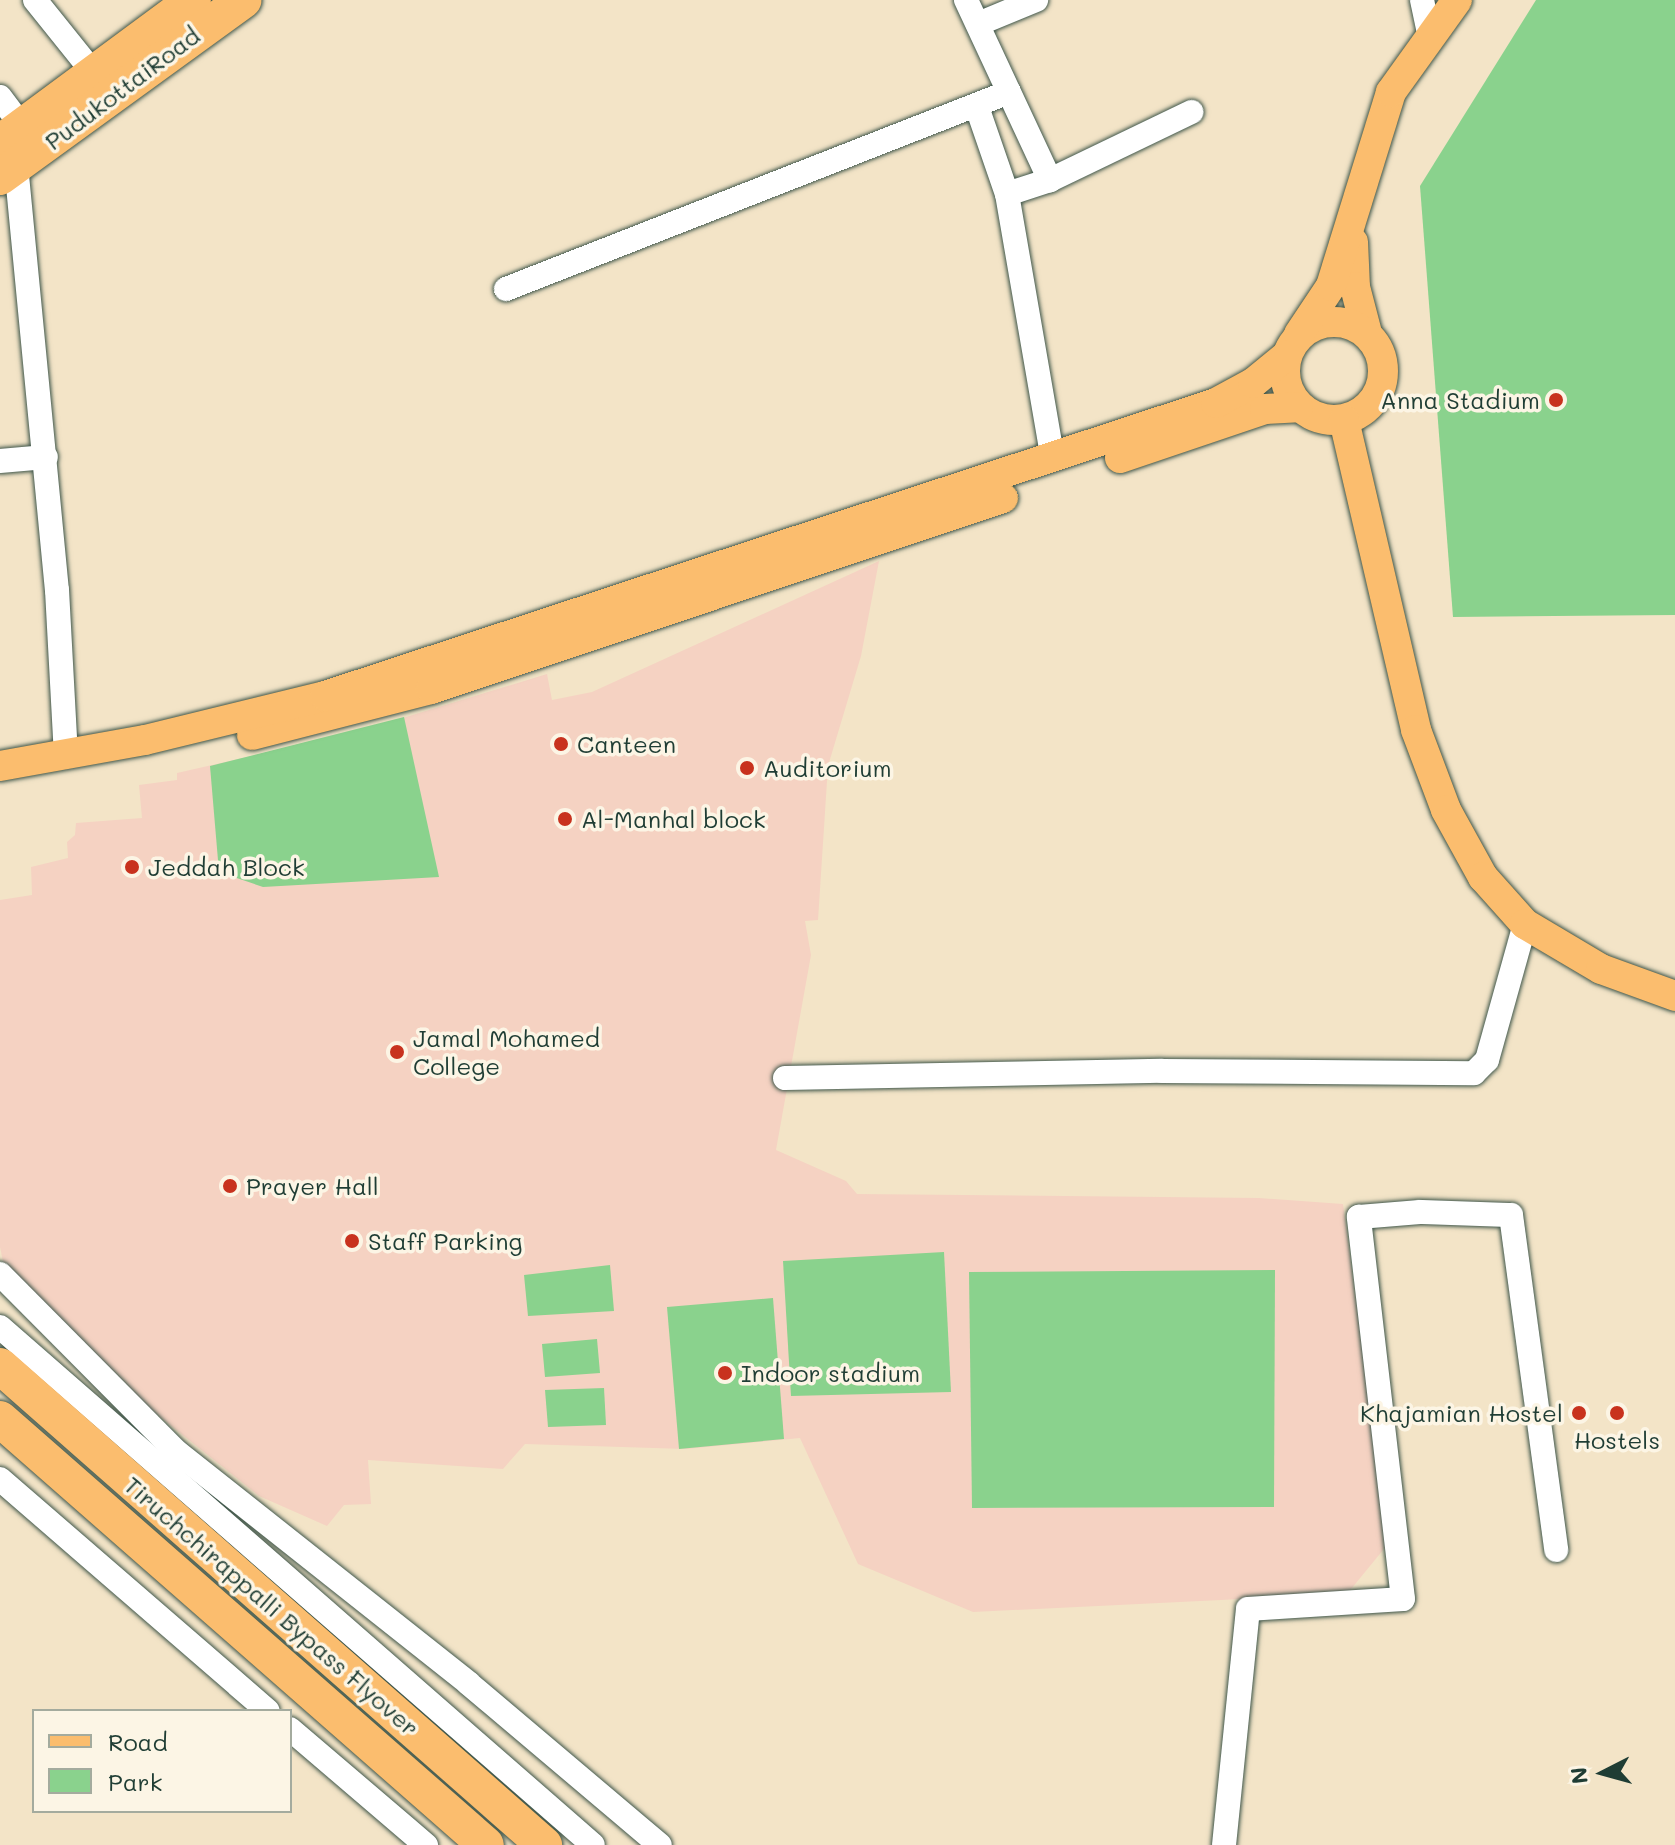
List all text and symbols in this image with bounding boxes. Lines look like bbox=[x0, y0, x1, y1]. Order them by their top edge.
street label: PudukottaiRoad bbox=[39, 20, 205, 156]
place label: Anna Stadium bbox=[1380, 386, 1540, 414]
marker: Anna Stadium bbox=[1547, 391, 1565, 409]
place label: Canteen bbox=[577, 730, 676, 758]
marker: Canteen bbox=[552, 735, 570, 753]
place label: Auditorium bbox=[763, 754, 892, 782]
marker: Auditorium bbox=[738, 759, 756, 777]
place label: Al-Manhal block bbox=[581, 805, 766, 833]
marker: Al-Manhal block bbox=[556, 810, 574, 828]
place label: Jeddah Block bbox=[148, 853, 305, 881]
marker: Jeddah Block bbox=[123, 858, 141, 876]
place label: Jamal Mohamed College bbox=[413, 1024, 600, 1080]
marker: Jamal Mohamed College bbox=[388, 1043, 406, 1061]
place label: Prayer Hall bbox=[246, 1172, 379, 1200]
marker: Prayer Hall bbox=[221, 1177, 239, 1195]
place label: Staff Parking bbox=[368, 1227, 522, 1255]
marker: Staff Parking bbox=[343, 1232, 361, 1250]
place label: Indoor stadium bbox=[741, 1359, 920, 1387]
marker: Indoor stadium bbox=[716, 1364, 734, 1382]
place label: Khajamian Hostel bbox=[1360, 1399, 1563, 1427]
marker: Khajamian Hostel bbox=[1570, 1404, 1588, 1422]
marker: Hostels bbox=[1608, 1404, 1626, 1422]
place label: Hostels bbox=[1574, 1426, 1660, 1454]
street label: Tiruchchirappalli Bypass Flyover bbox=[119, 1470, 425, 1742]
legend bbox=[32, 1709, 292, 1813]
text: Road bbox=[108, 1726, 168, 1757]
north arrow bbox=[1563, 1733, 1643, 1813]
text: Park bbox=[108, 1766, 162, 1797]
text: N bbox=[1563, 1766, 1594, 1785]

